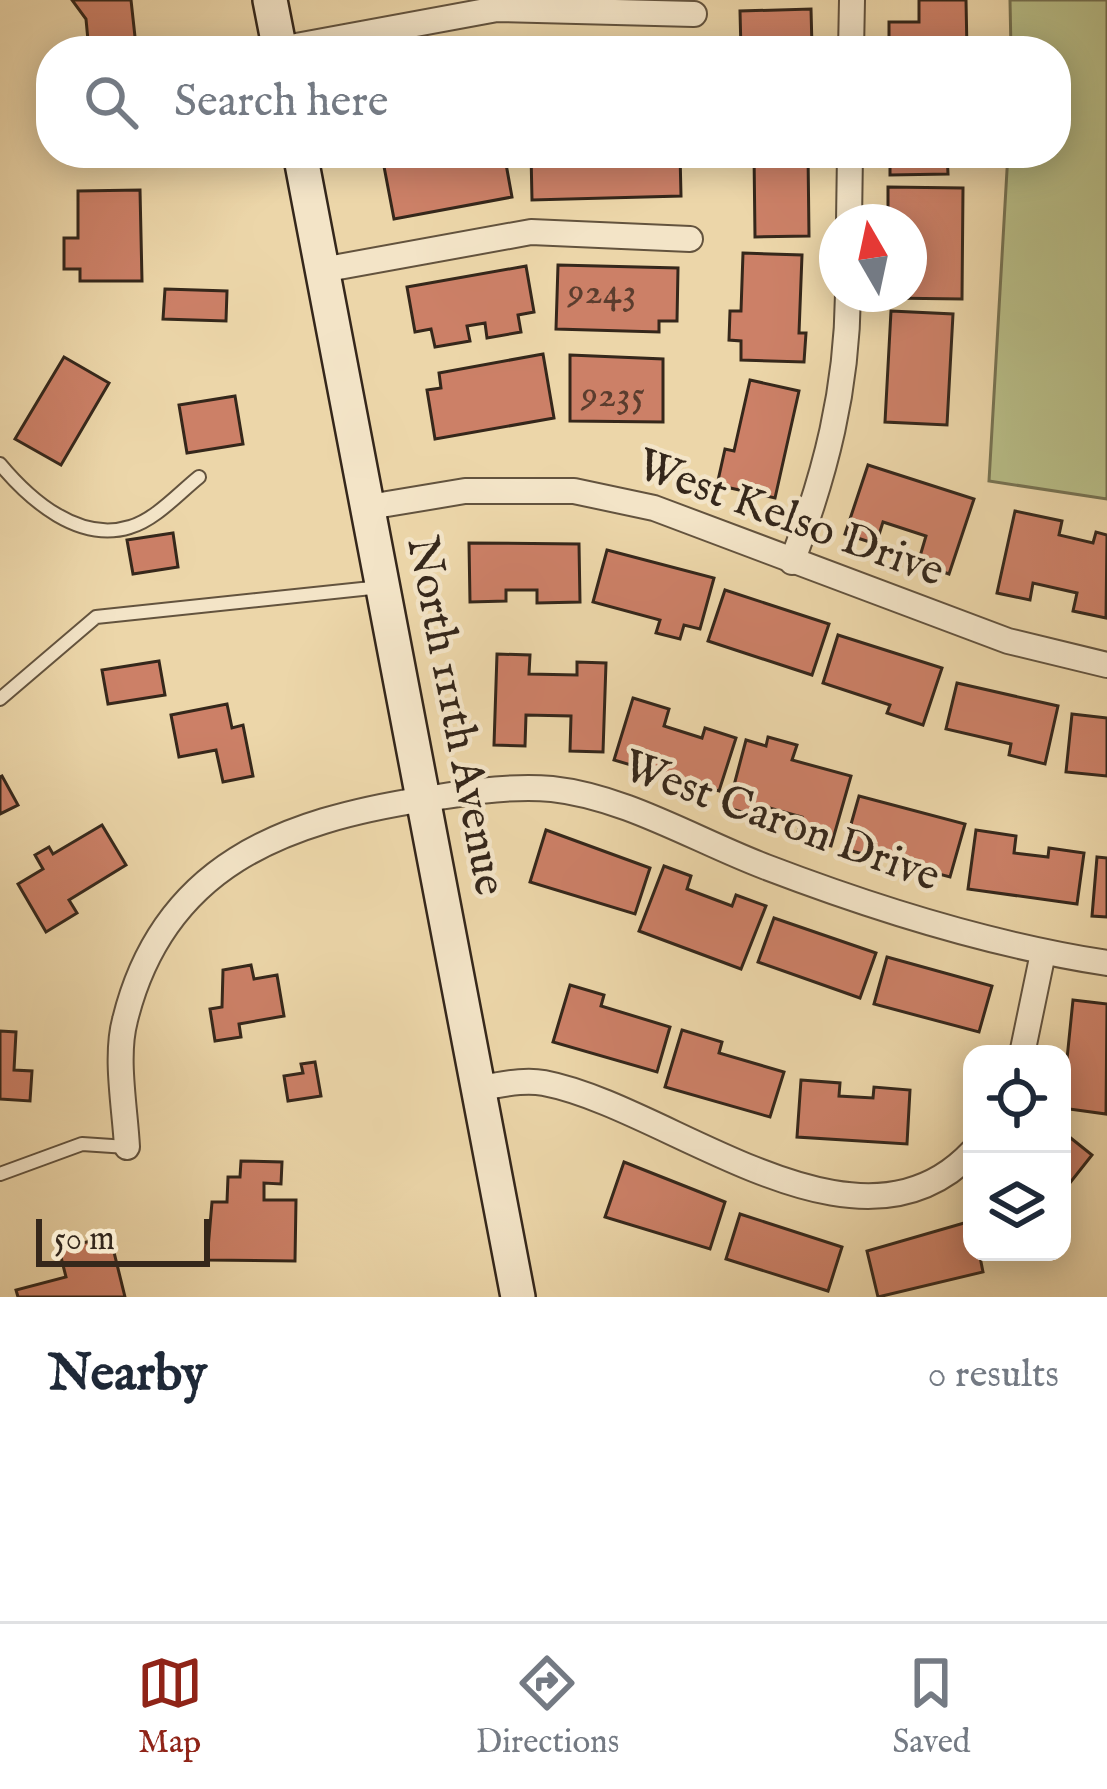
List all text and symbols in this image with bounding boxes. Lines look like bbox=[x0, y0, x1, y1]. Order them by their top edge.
search box bbox=[36, 36, 1071, 168]
icon: search bbox=[78, 69, 144, 135]
text: Search here bbox=[174, 74, 388, 131]
north arrow bbox=[819, 204, 927, 312]
house number: 9243 bbox=[566, 268, 637, 317]
house number: 9235 bbox=[580, 371, 645, 420]
street label: West Kelso Drive bbox=[629, 437, 951, 601]
street label: North 111th Avenue bbox=[392, 532, 518, 900]
street label: West Caron Drive bbox=[615, 738, 947, 906]
map controls bbox=[963, 1045, 1071, 1261]
button: locate bbox=[963, 1045, 1071, 1153]
button: layers bbox=[963, 1153, 1071, 1261]
scale bar bbox=[36, 1213, 210, 1266]
text: 50 m bbox=[54, 1219, 115, 1261]
text: Nearby bbox=[48, 1343, 207, 1408]
text: 0 results bbox=[927, 1351, 1059, 1400]
tab: Map bbox=[137, 1650, 203, 1764]
tab: Directions bbox=[476, 1650, 619, 1764]
tab: Saved bbox=[892, 1650, 970, 1764]

